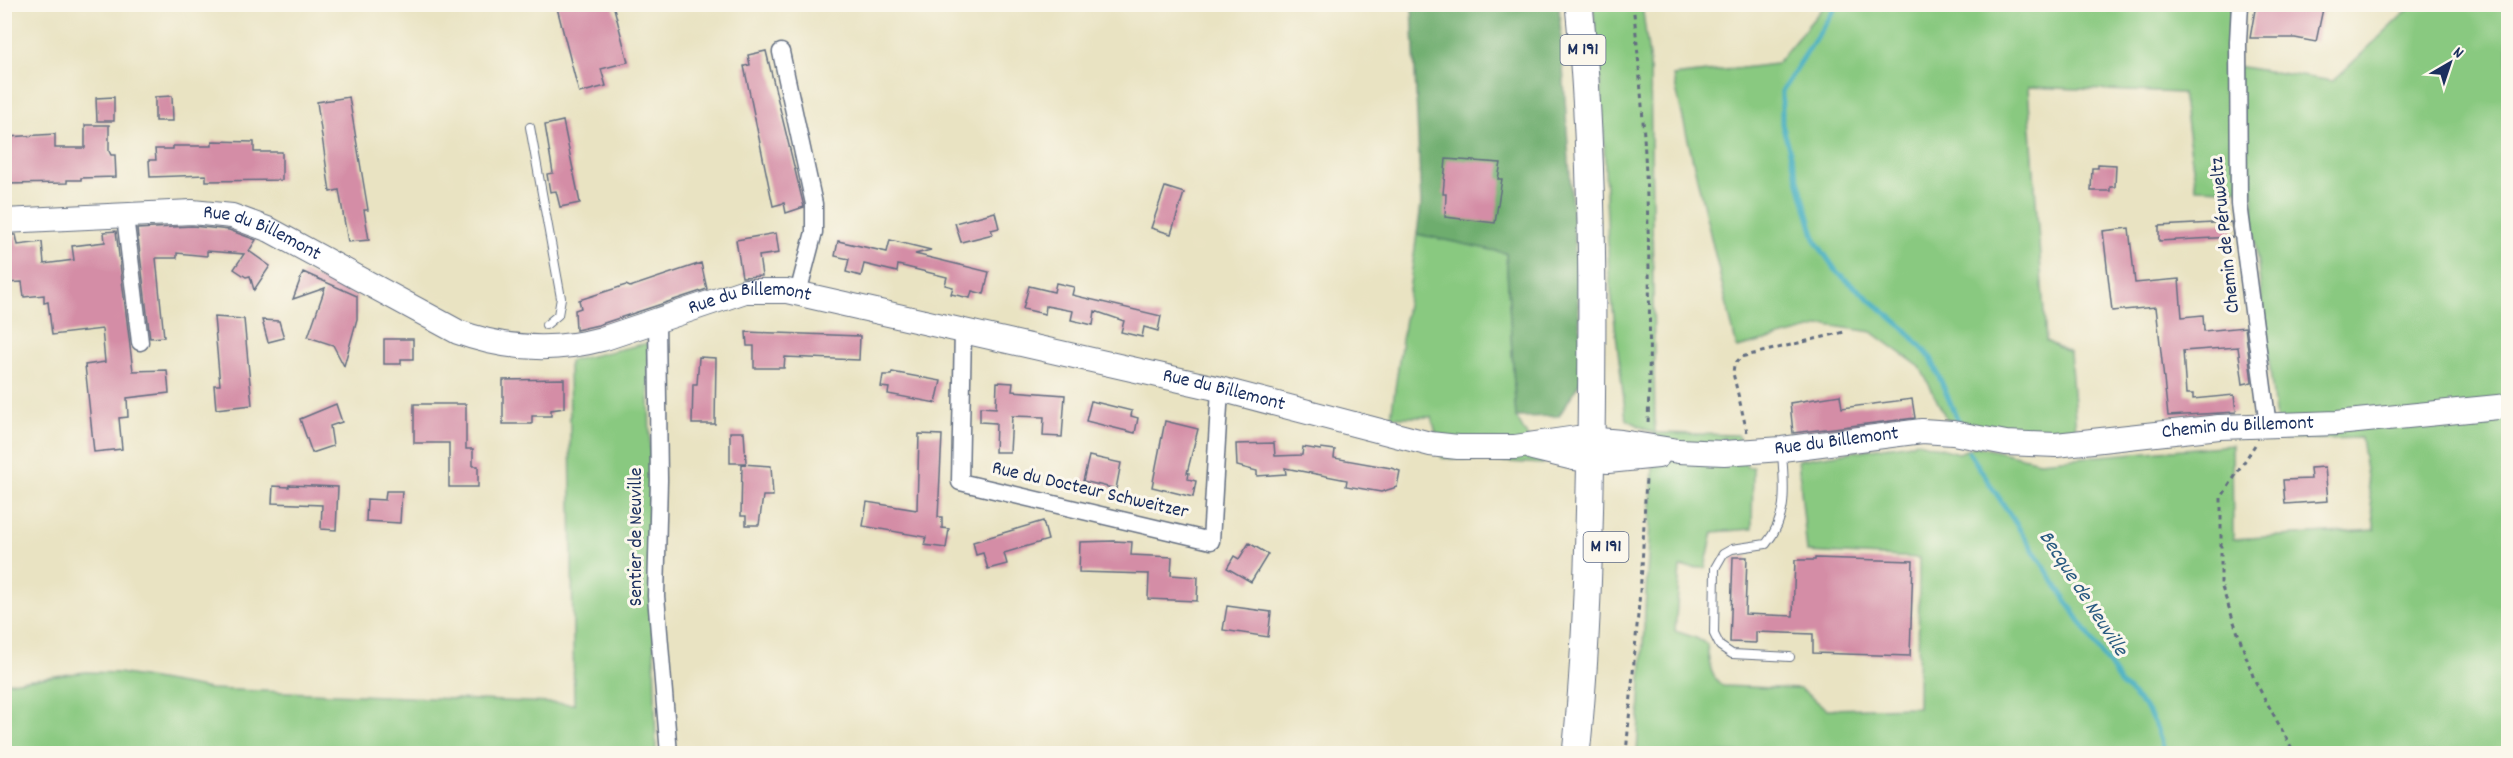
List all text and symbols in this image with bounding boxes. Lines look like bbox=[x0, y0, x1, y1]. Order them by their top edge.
north arrow bbox=[2420, 33, 2480, 93]
road number: M 191 bbox=[1560, 35, 1606, 65]
text: N bbox=[2448, 42, 2468, 65]
street label: Chemin de Péruweltz bbox=[2204, 155, 2248, 315]
street label: Rue du Billemont bbox=[202, 199, 326, 269]
street label: Rue du Billemont bbox=[685, 277, 814, 323]
street label: Rue du Billemont bbox=[1160, 362, 1288, 419]
street label: Chemin du Billemont bbox=[2160, 410, 2315, 447]
street label: Rue du Billemont bbox=[1773, 420, 1900, 463]
street label: Rue du Docteur Schweitzer bbox=[989, 455, 1192, 527]
street label: Sentier de Neuville bbox=[623, 467, 651, 607]
water label: Becque de Neuville bbox=[2030, 525, 2135, 664]
road number: M 191 bbox=[1584, 532, 1628, 562]

